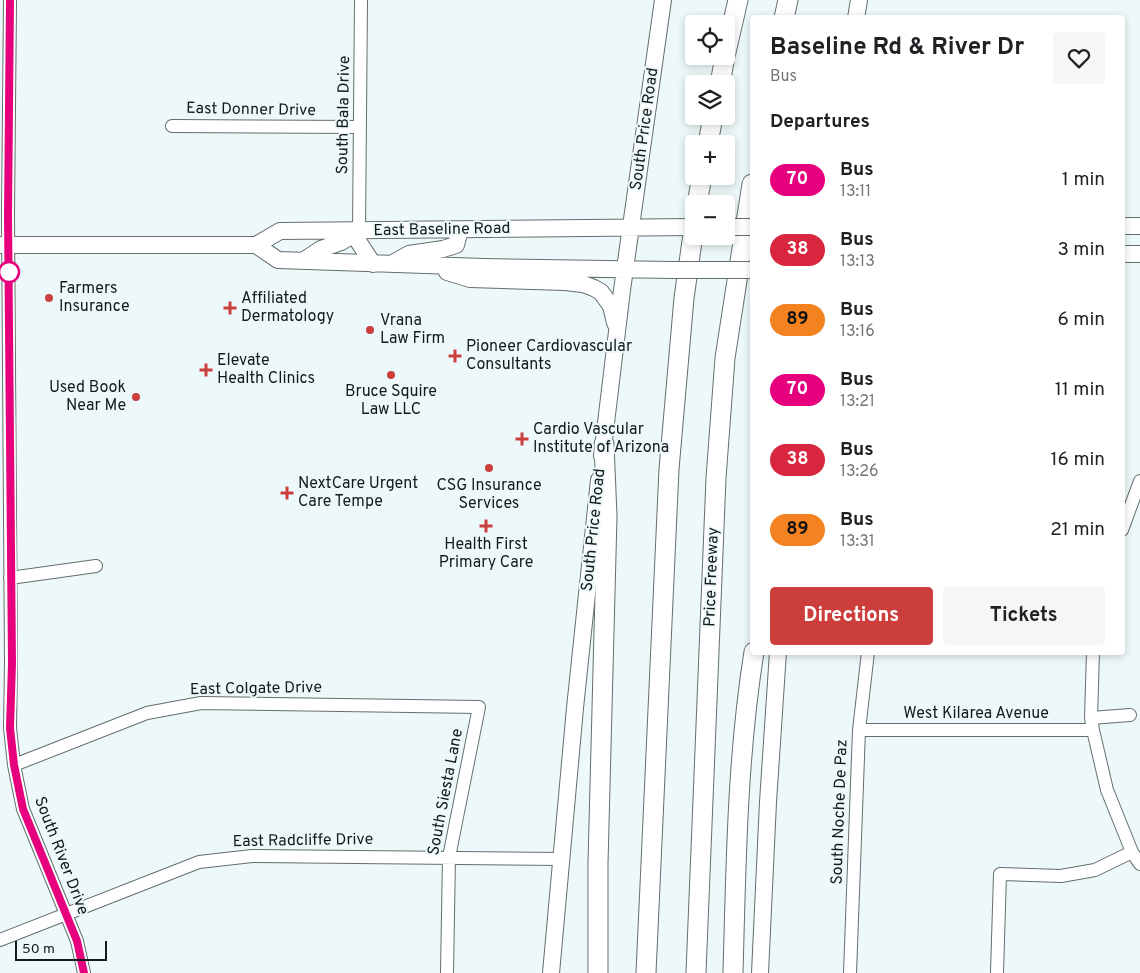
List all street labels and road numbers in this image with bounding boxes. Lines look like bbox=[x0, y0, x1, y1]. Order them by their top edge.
street label: South Bala Drive bbox=[333, 55, 355, 175]
street label: South Price Road bbox=[626, 66, 664, 192]
street label: East Donner Drive bbox=[186, 99, 316, 121]
street label: East Baseline Road bbox=[373, 219, 511, 241]
street label: South Price Road bbox=[578, 468, 610, 592]
street label: Price Freeway bbox=[700, 527, 724, 627]
street label: East Colgate Drive bbox=[190, 678, 322, 700]
street label: West Kilarea Avenue bbox=[903, 704, 1049, 724]
street label: South Siesta Lane bbox=[424, 727, 468, 857]
street label: South Noche De Paz bbox=[827, 739, 853, 885]
street label: South River Drive bbox=[29, 794, 93, 918]
street label: East Radcliffe Drive bbox=[233, 830, 373, 852]

